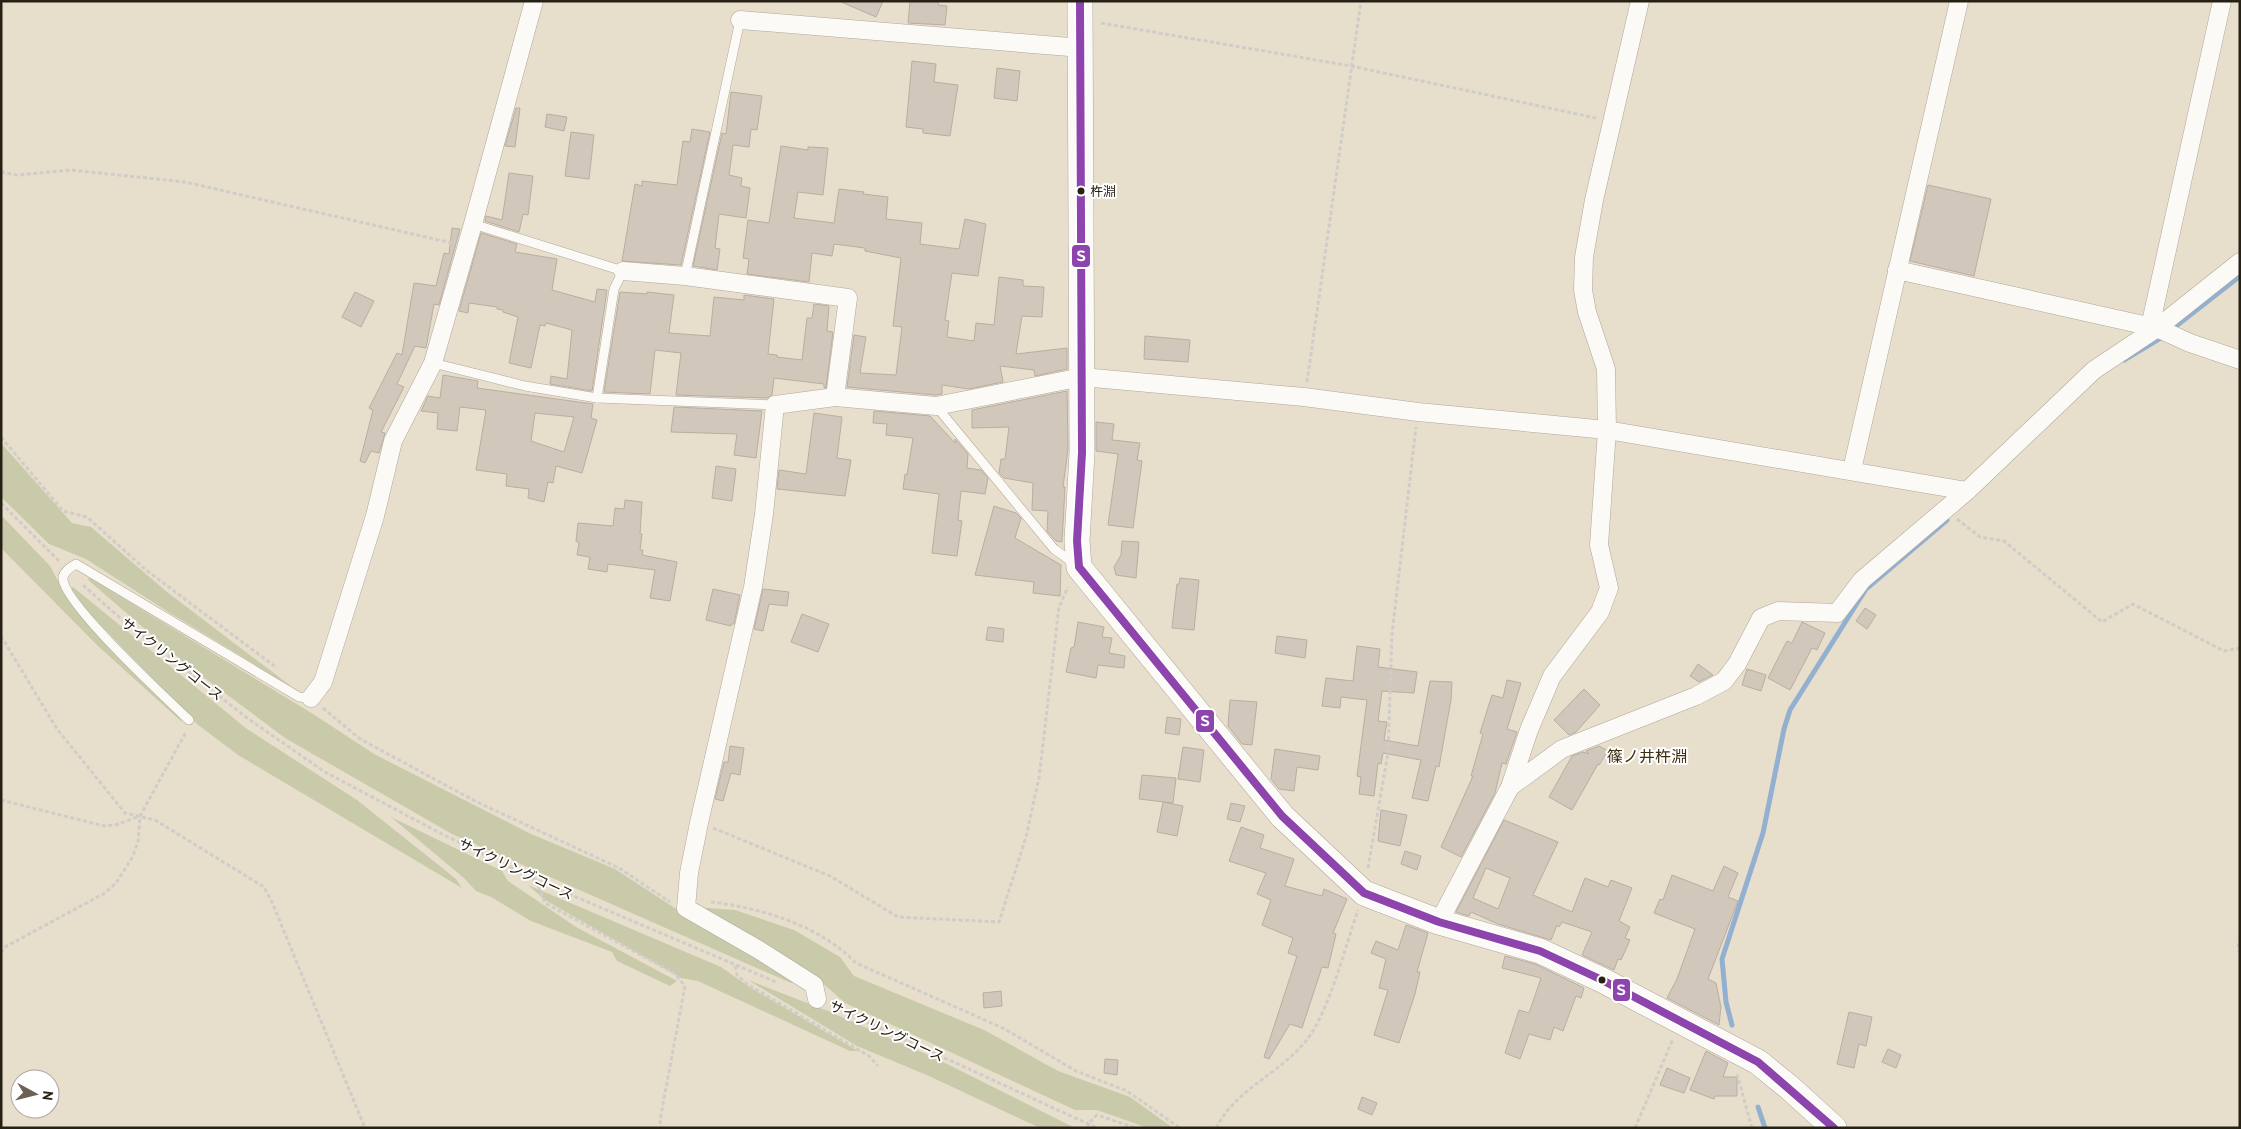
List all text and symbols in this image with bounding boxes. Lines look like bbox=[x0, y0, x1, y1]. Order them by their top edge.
place label: 杵淵 bbox=[1090, 183, 1116, 200]
marker: 杵淵 bbox=[1076, 186, 1086, 196]
line badge: Ｓ bbox=[1071, 244, 1091, 268]
text: Ｓ bbox=[1074, 247, 1088, 265]
street label: サイクリングコース bbox=[117, 613, 227, 705]
line badge: Ｓ bbox=[1195, 709, 1215, 733]
text: Ｓ bbox=[1198, 712, 1212, 730]
district label: 篠ノ井杵淵 bbox=[1607, 746, 1687, 766]
street label: サイクリングコース bbox=[456, 834, 576, 904]
unlabelled marker bbox=[1597, 975, 1607, 985]
line badge: Ｓ bbox=[1612, 978, 1631, 1002]
text: Ｓ bbox=[1614, 981, 1628, 999]
street label: サイクリングコース bbox=[827, 996, 947, 1066]
north arrow bbox=[10, 1069, 60, 1119]
text: N bbox=[38, 1090, 57, 1101]

